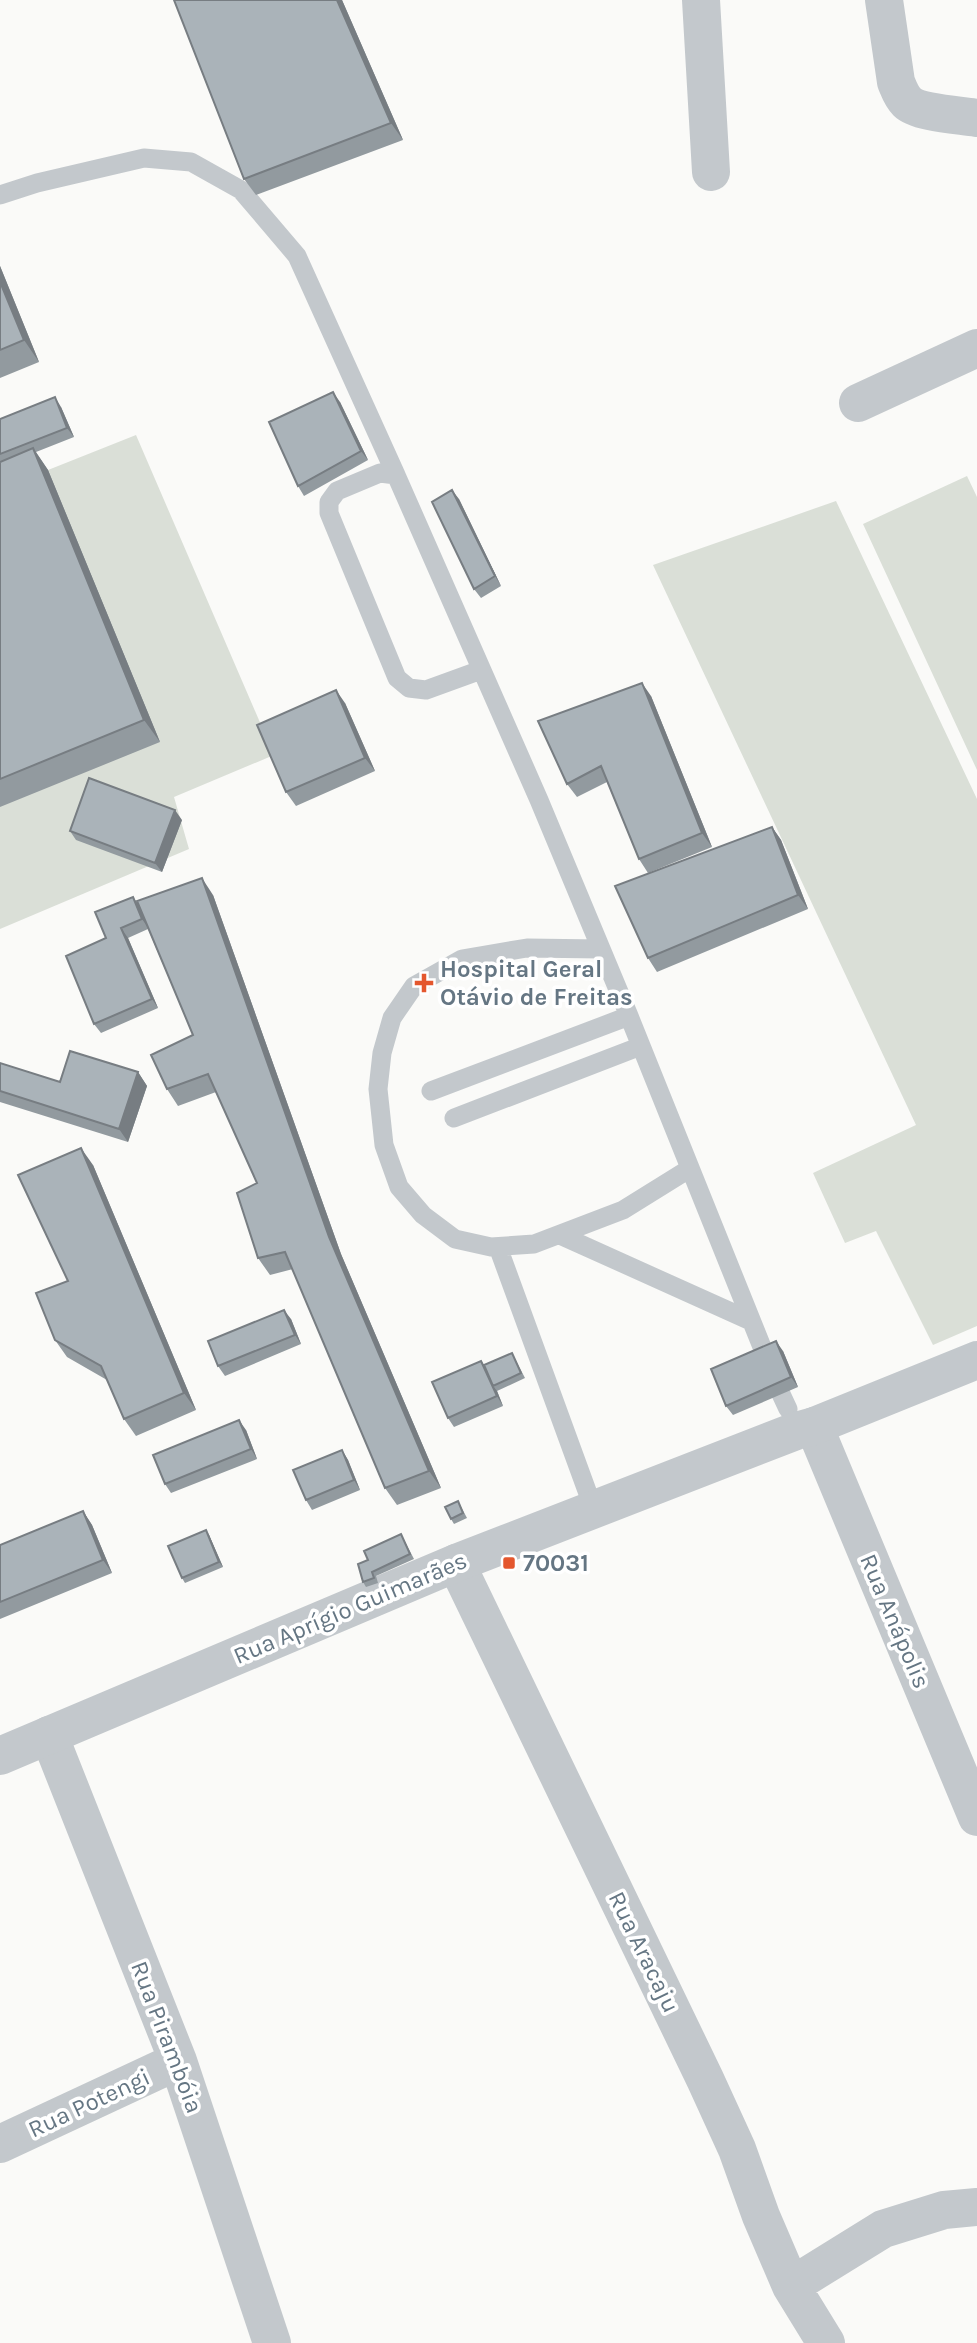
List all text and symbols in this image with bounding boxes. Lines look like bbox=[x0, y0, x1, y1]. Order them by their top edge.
place label: Hospital Geral Otávio de Freitas bbox=[440, 955, 633, 1011]
marker: Hospital Geral Otávio de Freitas bbox=[414, 973, 434, 993]
street label: Rua Aprígio Guimarães bbox=[229, 1546, 471, 1670]
place label: 70031 bbox=[523, 1549, 589, 1577]
street label: Rua Anápolis bbox=[854, 1550, 936, 1692]
marker: 70031 bbox=[501, 1555, 517, 1571]
street label: Rua Aracaju bbox=[603, 1887, 685, 2017]
street label: Rua Pirambóia bbox=[125, 1957, 209, 2117]
street label: Rua Potengi bbox=[24, 2063, 154, 2143]

